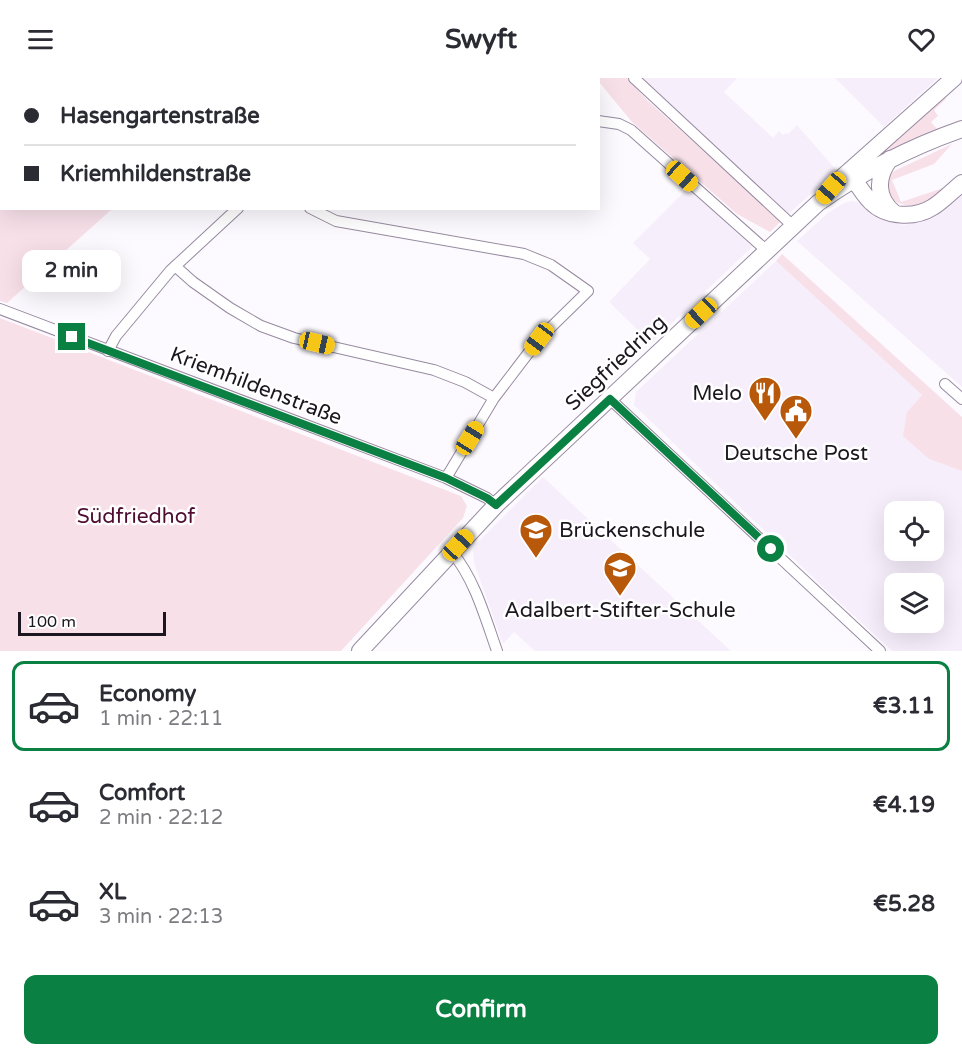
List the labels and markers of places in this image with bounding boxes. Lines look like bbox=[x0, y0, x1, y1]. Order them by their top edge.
restaurant icon: Melo bbox=[747, 375, 783, 422]
place label: Melo bbox=[692, 381, 742, 406]
public building icon: Deutsche Post bbox=[778, 393, 814, 440]
place label: Deutsche Post bbox=[724, 441, 868, 466]
school or university icon: Brückenschule bbox=[518, 512, 554, 559]
place label: Brückenschule bbox=[559, 518, 705, 543]
school or university icon: Adalbert-Stifter-Schule bbox=[602, 550, 638, 597]
place label: Adalbert-Stifter-Schule bbox=[504, 598, 736, 623]

